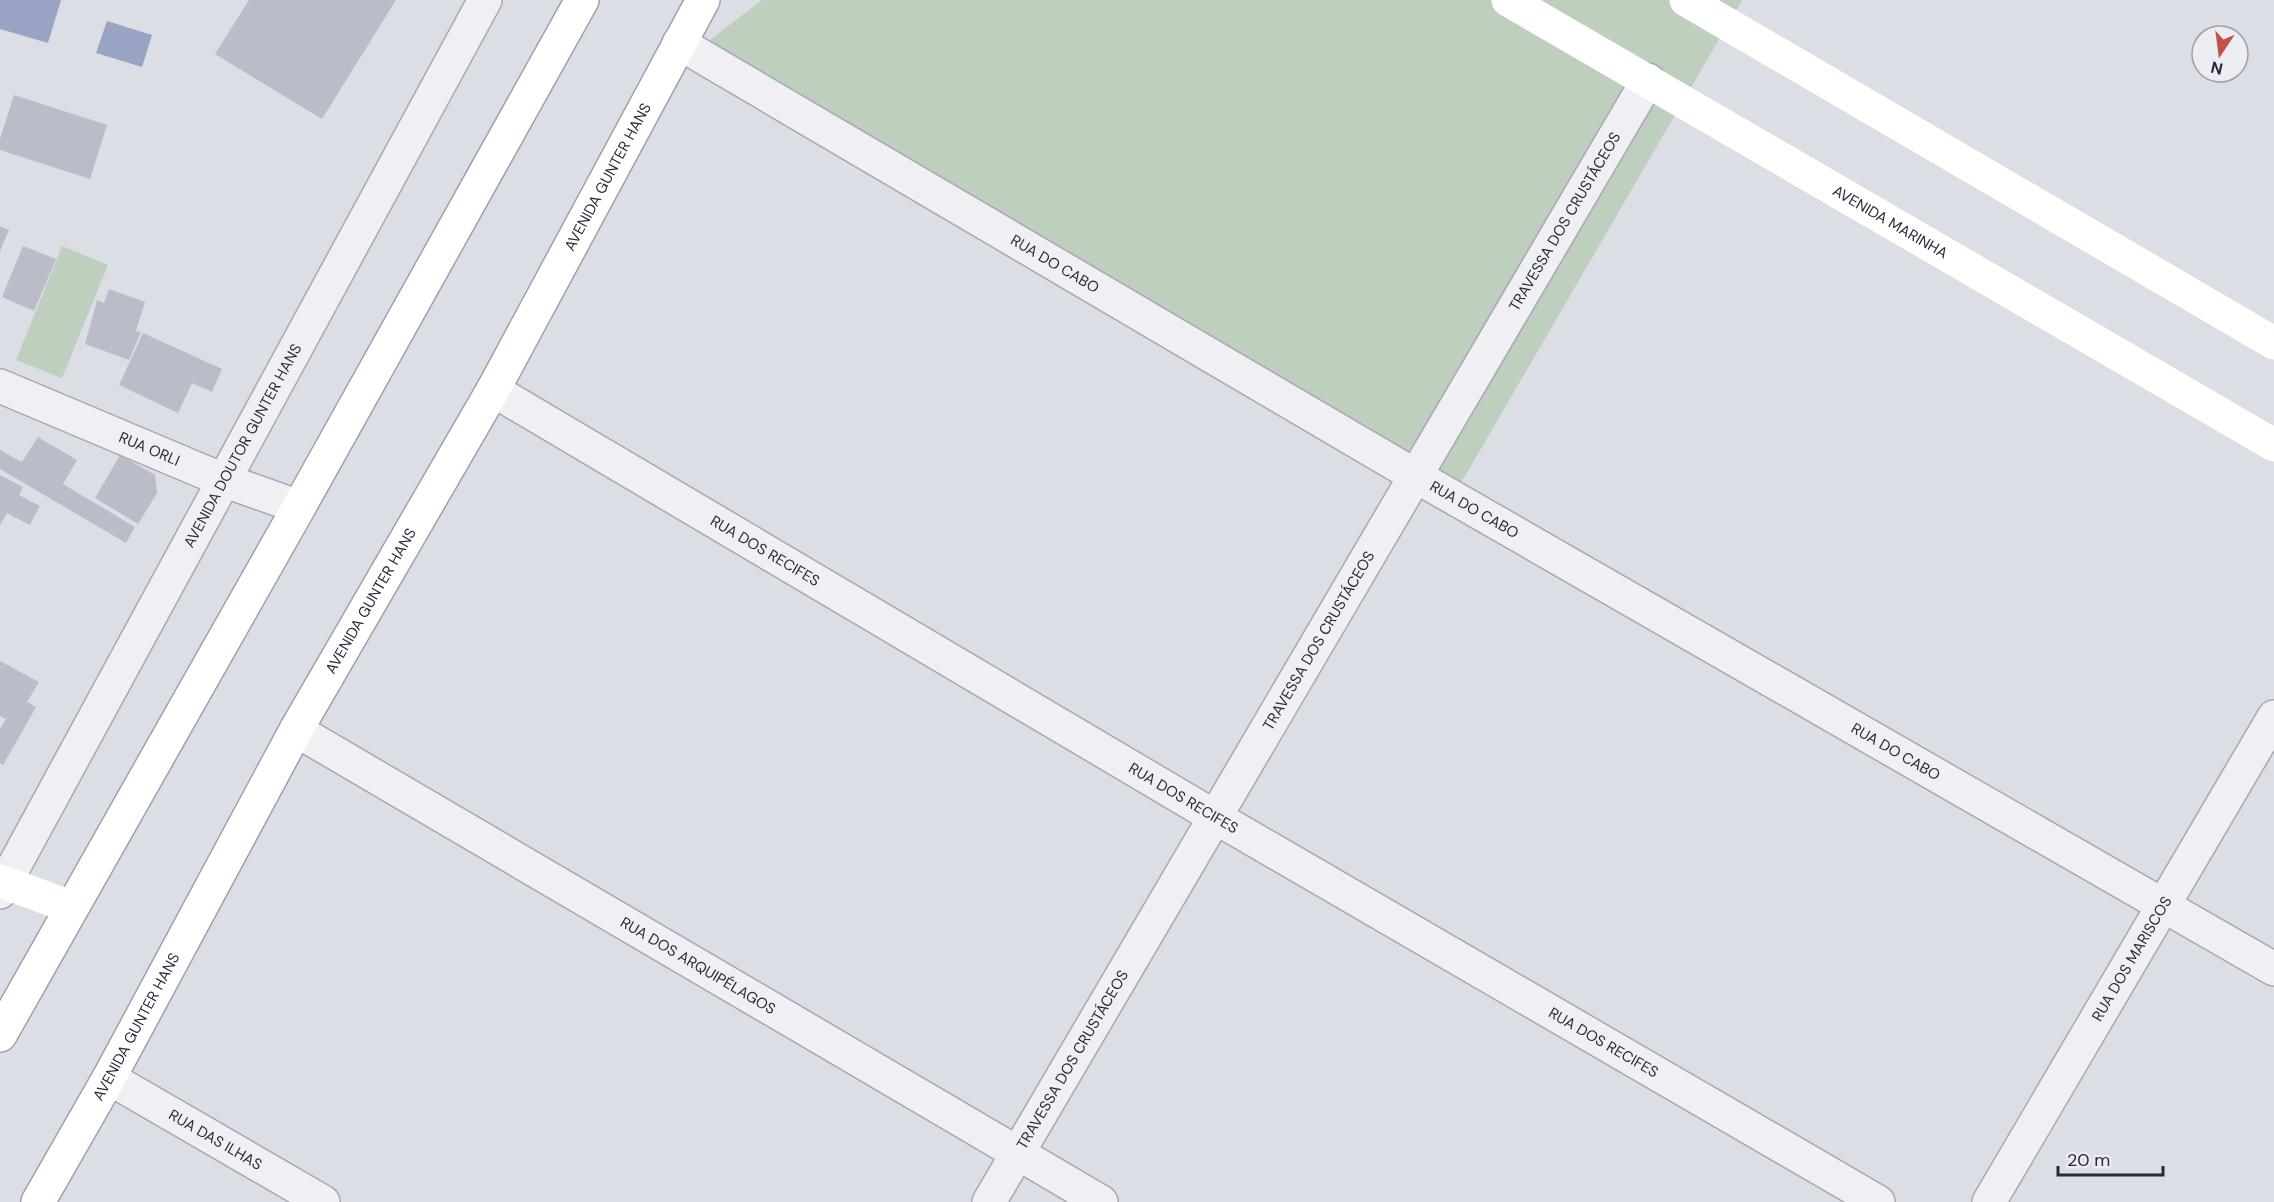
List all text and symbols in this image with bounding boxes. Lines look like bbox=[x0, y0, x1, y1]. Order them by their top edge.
north arrow bbox=[2190, 24, 2250, 84]
text: N bbox=[2209, 57, 2225, 80]
street label: AVENIDA GUNTER HANS bbox=[560, 99, 656, 254]
street label: TRAVESSA DOS CRUSTÁCEOS bbox=[1504, 128, 1625, 315]
street label: AVENIDA MARINHA bbox=[1829, 181, 1951, 263]
street label: RUA DO CABO bbox=[1007, 230, 1103, 298]
street label: AVENIDA DOUTOR GUNTER HANS bbox=[179, 340, 306, 551]
street label: RUA ORLI bbox=[116, 427, 183, 471]
street label: RUA DO CABO bbox=[1426, 476, 1522, 543]
street label: RUA DOS RECIFES bbox=[707, 511, 824, 591]
street label: AVENIDA GUNTER HANS bbox=[321, 524, 421, 677]
street label: TRAVESSA DOS CRUSTÁCEOS bbox=[1258, 547, 1379, 734]
street label: RUA DO CABO bbox=[1848, 718, 1944, 785]
street label: RUA DOS RECIFES bbox=[1125, 758, 1242, 838]
street label: RUA DOS MARISCOS bbox=[2087, 892, 2177, 1025]
street label: RUA DOS ARQUIPÉLAGOS bbox=[617, 912, 780, 1019]
street label: AVENIDA GUNTER HANS bbox=[88, 949, 185, 1104]
street label: TRAVESSA DOS CRUSTÁCEOS bbox=[1012, 966, 1133, 1153]
street label: RUA DOS RECIFES bbox=[1545, 1003, 1662, 1082]
street label: RUA DAS ILHAS bbox=[165, 1105, 266, 1175]
scale bar bbox=[2058, 1139, 2163, 1177]
text: 20 m bbox=[2067, 1148, 2110, 1172]

